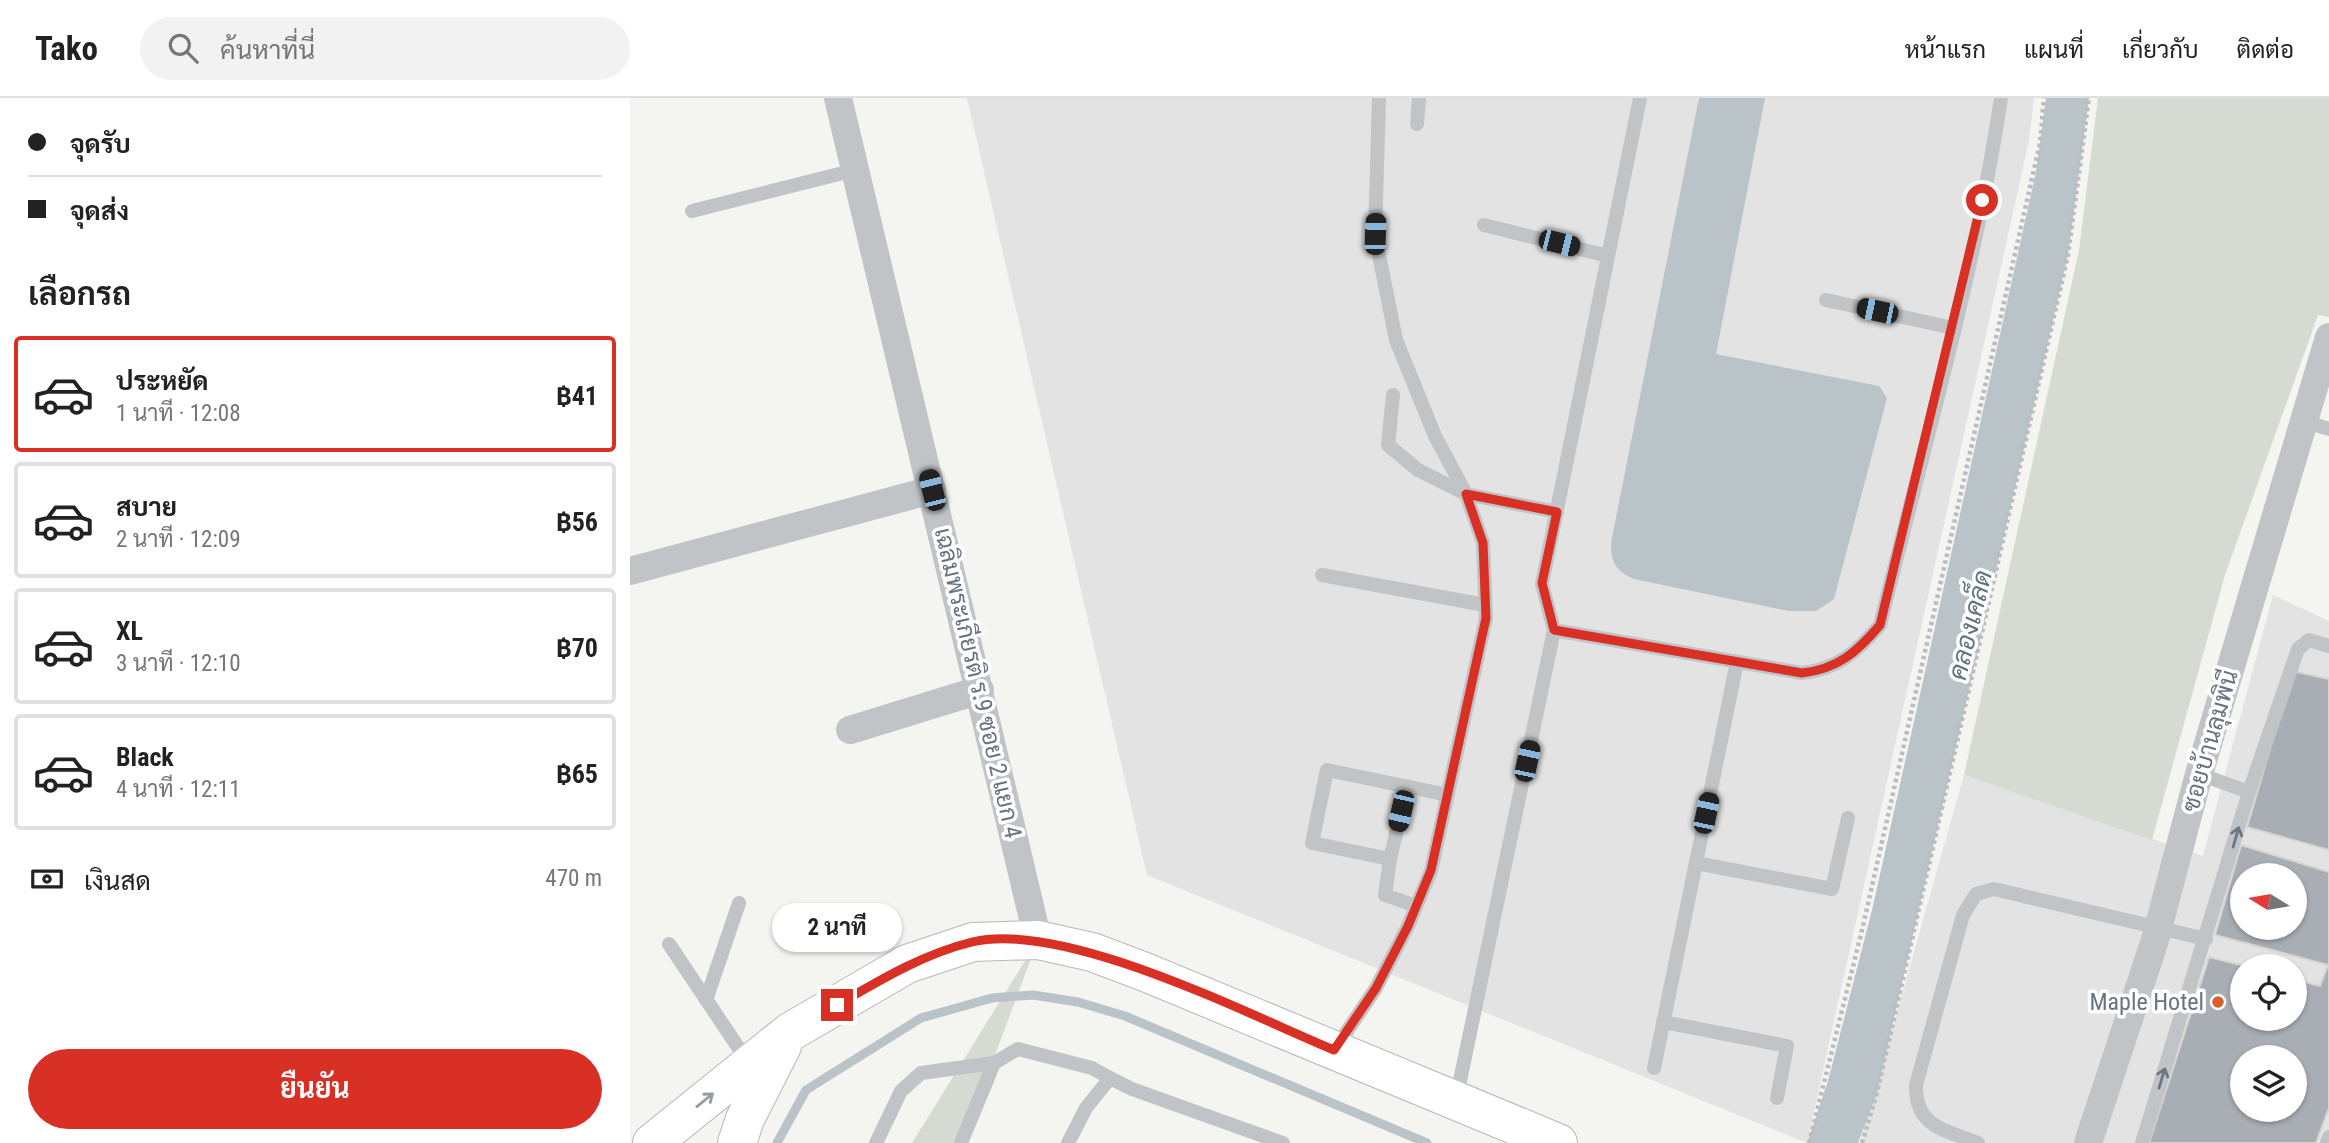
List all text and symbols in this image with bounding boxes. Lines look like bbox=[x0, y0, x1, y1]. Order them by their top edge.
search box bbox=[140, 17, 630, 80]
text: Tako bbox=[35, 29, 98, 68]
icon: search bbox=[164, 29, 202, 67]
text: ค้นหาที่นี่ bbox=[220, 35, 315, 65]
text: หน้าแรก bbox=[1905, 36, 1986, 64]
text: แผนที่ bbox=[2024, 36, 2084, 64]
text: เกี่ยวกับ bbox=[2122, 36, 2199, 64]
text: ติดต่อ bbox=[2237, 36, 2294, 64]
text: จุดรับ bbox=[70, 129, 131, 159]
route start bbox=[1966, 184, 1998, 216]
text: จุดส่ง bbox=[70, 196, 129, 226]
car bbox=[1364, 213, 1387, 255]
car bbox=[1537, 228, 1582, 258]
text: เลือกรถ bbox=[28, 275, 131, 313]
car bbox=[1855, 296, 1900, 326]
icon: car bbox=[32, 363, 95, 426]
text: ประหยัด bbox=[116, 366, 209, 396]
text: ฿41 bbox=[556, 381, 598, 411]
text: 1 นาที · 12:08 bbox=[116, 400, 241, 427]
car bbox=[917, 467, 948, 513]
icon: car bbox=[32, 489, 95, 552]
text: สบาย bbox=[116, 492, 177, 522]
text: ฿56 bbox=[556, 507, 598, 537]
street label: เฉลิมพระเกียรติ ร.9 ซอย 2 แยก 4 bbox=[929, 525, 1028, 841]
text: 2 นาที · 12:09 bbox=[116, 526, 241, 553]
water label: คลองเคล็ด bbox=[1939, 566, 1998, 683]
icon: car bbox=[32, 615, 95, 678]
text: XL bbox=[116, 616, 143, 646]
text: ฿70 bbox=[556, 633, 598, 663]
text: 3 นาที · 12:10 bbox=[116, 650, 241, 677]
street label: ซอยบ้านลุมพินี bbox=[2175, 667, 2246, 816]
car bbox=[1513, 738, 1542, 784]
icon: car bbox=[32, 741, 95, 804]
text: Black bbox=[116, 742, 174, 772]
text: ฿65 bbox=[556, 759, 598, 789]
text: 4 นาที · 12:11 bbox=[116, 776, 241, 803]
car bbox=[1387, 788, 1416, 834]
car bbox=[1692, 790, 1721, 836]
one-way arrow bbox=[2230, 826, 2243, 848]
icon: cash bbox=[28, 860, 66, 898]
north arrow bbox=[2230, 863, 2306, 940]
map controls bbox=[2230, 863, 2307, 1122]
text: 470 m bbox=[545, 865, 602, 892]
text: เงินสด bbox=[84, 866, 151, 896]
callout: 2 นาที bbox=[772, 904, 902, 953]
text: 2 นาที bbox=[807, 914, 867, 941]
button: locate bbox=[2230, 954, 2307, 1031]
place label: Maple Hotel bbox=[2089, 988, 2204, 1016]
route end bbox=[821, 989, 853, 1021]
marker: Maple Hotel bbox=[2210, 994, 2226, 1010]
button: layers bbox=[2230, 1045, 2307, 1122]
button: ยืนยัน bbox=[28, 1049, 602, 1129]
one-way arrow bbox=[2157, 1067, 2170, 1089]
one-way arrow bbox=[695, 1092, 713, 1107]

